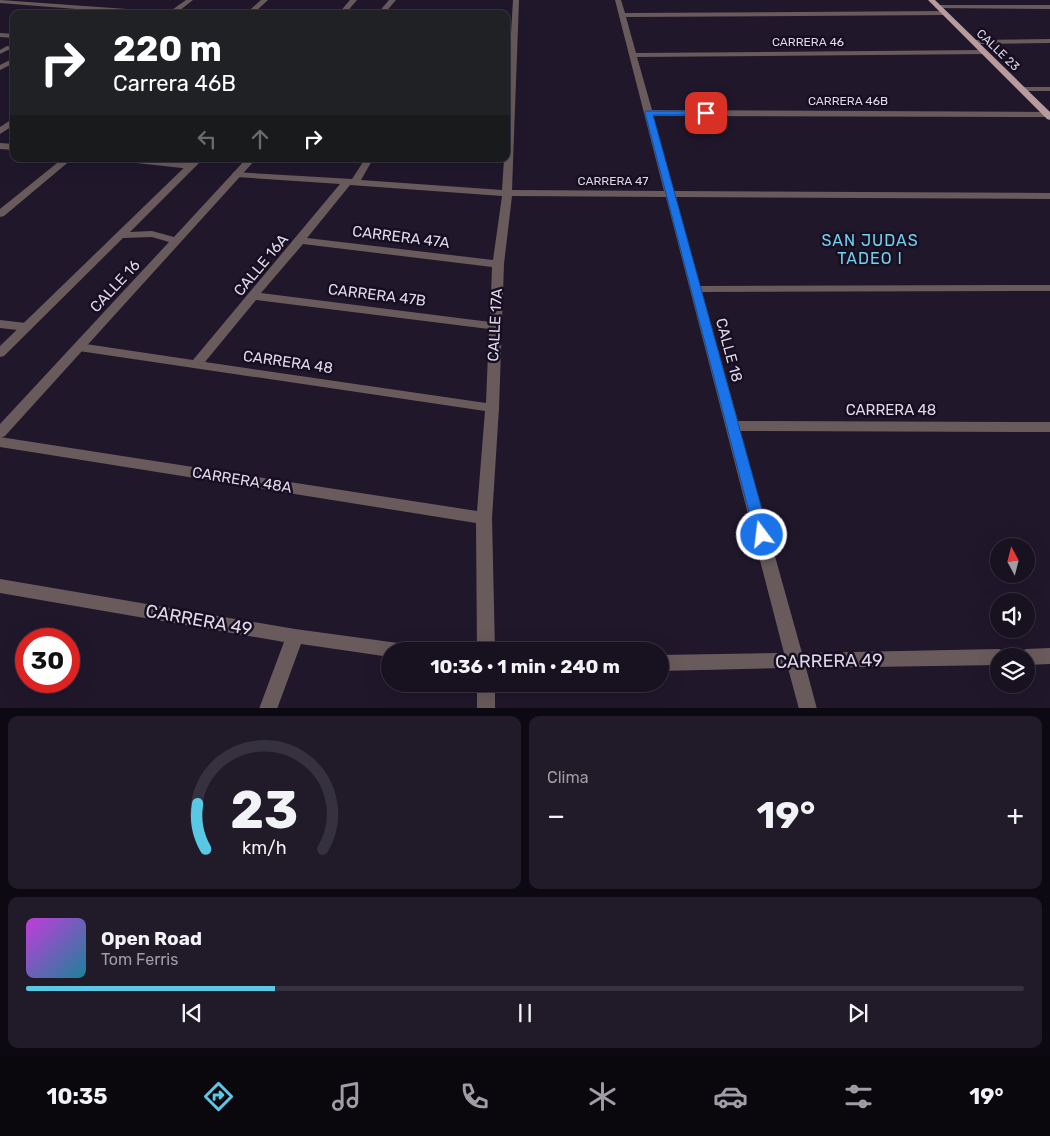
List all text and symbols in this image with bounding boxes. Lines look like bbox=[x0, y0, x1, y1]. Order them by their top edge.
street label: CALLE 23 bbox=[974, 26, 1022, 74]
text: 220 m bbox=[113, 28, 222, 70]
icon: right bbox=[30, 30, 95, 95]
street label: CARRERA 46 bbox=[772, 35, 844, 49]
text: Carrera 46B bbox=[113, 70, 236, 97]
pin bbox=[685, 92, 727, 134]
street label: CARRERA 46B bbox=[808, 94, 888, 108]
icon: arrive bbox=[692, 99, 720, 127]
icon: left bbox=[193, 125, 221, 153]
icon: ahead bbox=[246, 125, 274, 153]
icon: right bbox=[299, 125, 327, 153]
street label: CARRERA 47 bbox=[578, 174, 648, 188]
street label: CARRERA 47A bbox=[351, 222, 451, 252]
street label: CALLE 16A bbox=[230, 230, 292, 300]
district label: SAN JUDAS TADEO I bbox=[821, 231, 919, 268]
street label: CALLE 16 bbox=[86, 256, 144, 316]
street label: CARRERA 47B bbox=[327, 280, 427, 310]
street label: CALLE 17A bbox=[484, 288, 506, 362]
street label: CALLE 18 bbox=[712, 316, 746, 384]
street label: CARRERA 48 bbox=[242, 347, 334, 377]
street label: CARRERA 48 bbox=[846, 401, 936, 419]
street label: CARRERA 48A bbox=[191, 463, 293, 497]
position arrow bbox=[735, 508, 787, 560]
north arrow bbox=[990, 538, 1035, 582]
map controls bbox=[990, 538, 1035, 693]
button: sound bbox=[990, 593, 1035, 638]
street label: CARRERA 49 bbox=[144, 600, 254, 640]
speed limit sign: 30 bbox=[15, 628, 80, 693]
button: layers bbox=[990, 648, 1035, 693]
street label: CARRERA 49 bbox=[775, 649, 883, 673]
text: 10:36 · 1 min · 240 m bbox=[430, 655, 620, 678]
text: Clima bbox=[547, 768, 588, 787]
text: 23 bbox=[230, 779, 299, 841]
text: 19° bbox=[756, 792, 815, 838]
text: − bbox=[547, 799, 565, 832]
text: + bbox=[1007, 799, 1024, 832]
text: km/h bbox=[242, 837, 287, 858]
text: Open Road bbox=[101, 927, 202, 950]
text: Tom Ferris bbox=[101, 950, 178, 969]
icon: previous bbox=[178, 999, 206, 1027]
icon: pause bbox=[511, 999, 539, 1027]
icon: next bbox=[844, 999, 872, 1027]
icon: directions bbox=[201, 1079, 236, 1114]
icon: music bbox=[329, 1079, 364, 1114]
icon: phone bbox=[457, 1079, 492, 1114]
icon: climate bbox=[585, 1079, 620, 1114]
icon: car bbox=[713, 1079, 748, 1114]
icon: filters bbox=[841, 1079, 876, 1114]
text: 10:35 bbox=[47, 1083, 108, 1110]
text: 19° bbox=[969, 1083, 1003, 1110]

